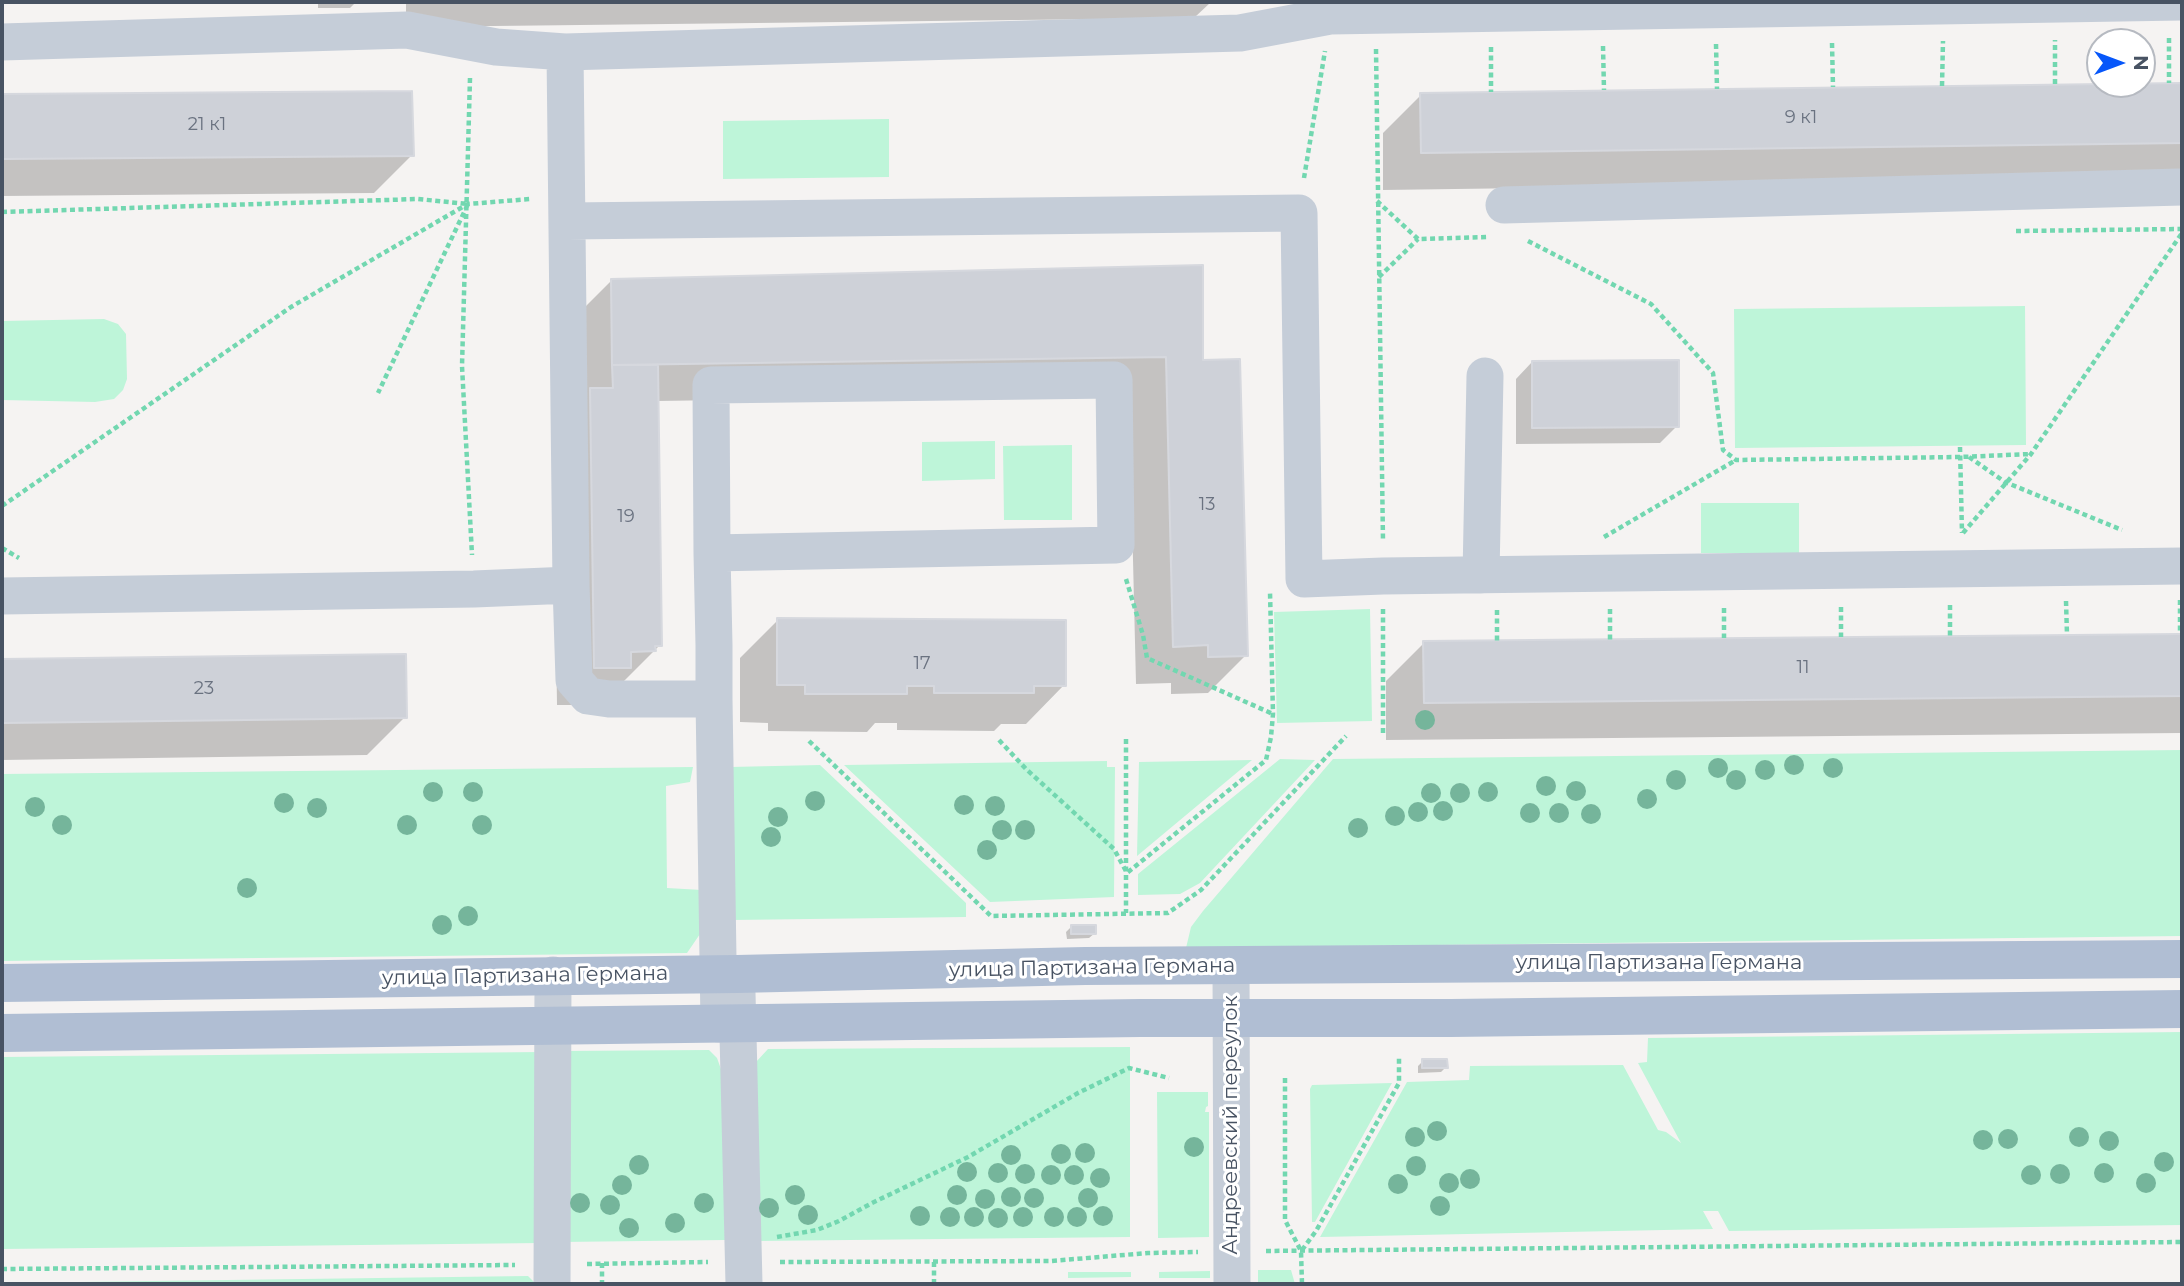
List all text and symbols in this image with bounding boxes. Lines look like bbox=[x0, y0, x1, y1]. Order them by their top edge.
north arrow bbox=[2086, 28, 2156, 98]
text: N bbox=[2129, 55, 2152, 71]
house number: 9 к1 bbox=[1785, 107, 1817, 129]
house number: 21 к1 bbox=[188, 114, 226, 136]
house number: 13 bbox=[1199, 494, 1215, 516]
house number: 19 bbox=[617, 506, 635, 528]
house number: 17 bbox=[913, 653, 931, 675]
house number: 11 bbox=[1797, 657, 1809, 679]
house number: 23 bbox=[194, 678, 214, 700]
street label: улица Партизана Германа bbox=[1516, 950, 1802, 976]
street label: улица Партизана Германа bbox=[949, 953, 1235, 983]
street label: улица Партизана Германа bbox=[382, 961, 668, 991]
street label: Андреевский переулок bbox=[1218, 995, 1244, 1255]

